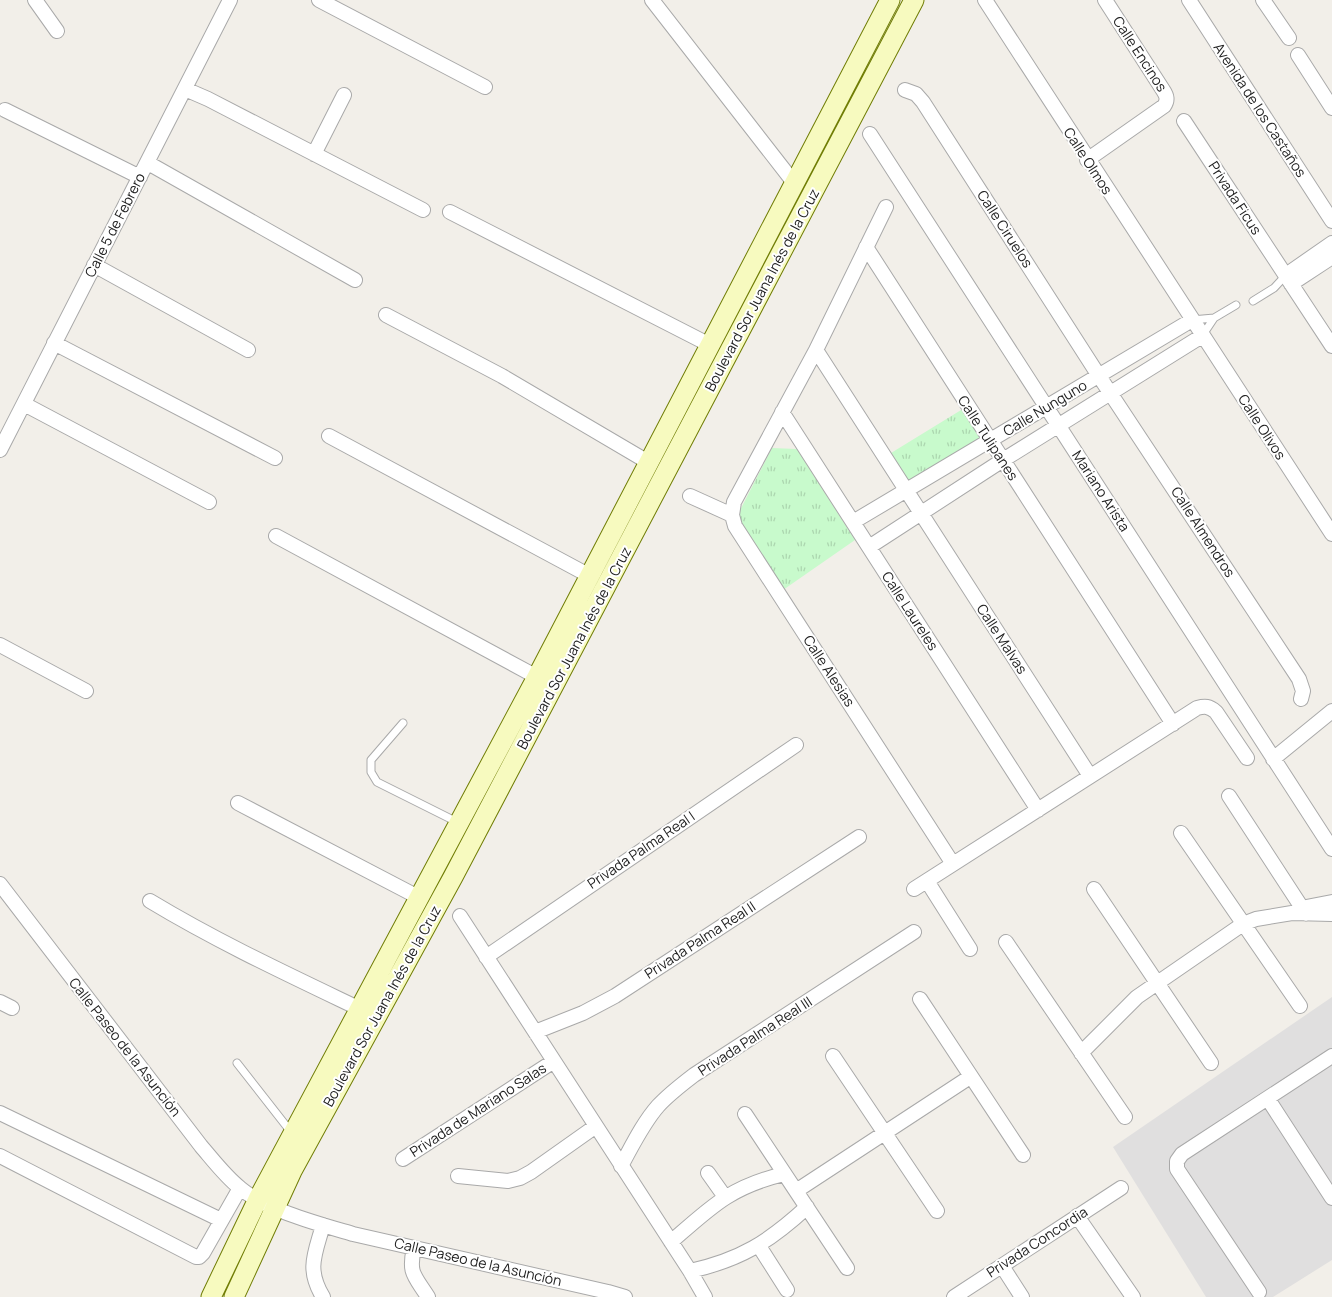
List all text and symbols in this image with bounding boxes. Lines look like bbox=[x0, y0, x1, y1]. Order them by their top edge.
street label: Calle Encinos bbox=[1109, 12, 1172, 95]
street label: Avenida de los Castaños bbox=[1210, 39, 1311, 181]
street label: Calle Olmos bbox=[1060, 124, 1117, 198]
street label: Privada Ficus bbox=[1205, 157, 1266, 238]
street label: Calle 5 de Febrero bbox=[80, 169, 149, 280]
street label: Boulevard Sor Juana Inés de la Cruz bbox=[700, 185, 823, 394]
street label: Calle Ciruelos bbox=[973, 186, 1038, 271]
street label: Calle Nunguno bbox=[999, 375, 1090, 440]
street label: Calle Olivos bbox=[1234, 390, 1291, 463]
street label: Calle Tulipanes bbox=[954, 392, 1023, 484]
street label: Mariano Arista bbox=[1068, 447, 1135, 535]
street label: Calle Almendros bbox=[1167, 483, 1240, 581]
street label: Boulevard Sor Juana Inés de la Cruz bbox=[512, 543, 635, 752]
street label: Calle Laureles bbox=[878, 568, 943, 654]
street label: Calle Malvas bbox=[973, 600, 1032, 677]
street label: Calle Alesias bbox=[799, 631, 860, 710]
street label: Privada Palma Real I bbox=[583, 807, 698, 893]
street label: Privada Palma Real II bbox=[640, 896, 759, 983]
street label: Boulevard Sor Juana Inés de la Cruz bbox=[318, 902, 445, 1110]
street label: Calle Paseo de la Asunción bbox=[65, 973, 186, 1120]
street label: Privada Palma Real III bbox=[694, 992, 815, 1080]
street label: Privada de Mariano Salas bbox=[406, 1058, 550, 1161]
street label: Privada Concordia bbox=[983, 1202, 1091, 1281]
street label: Calle Paseo de la Asunción bbox=[393, 1233, 564, 1290]

